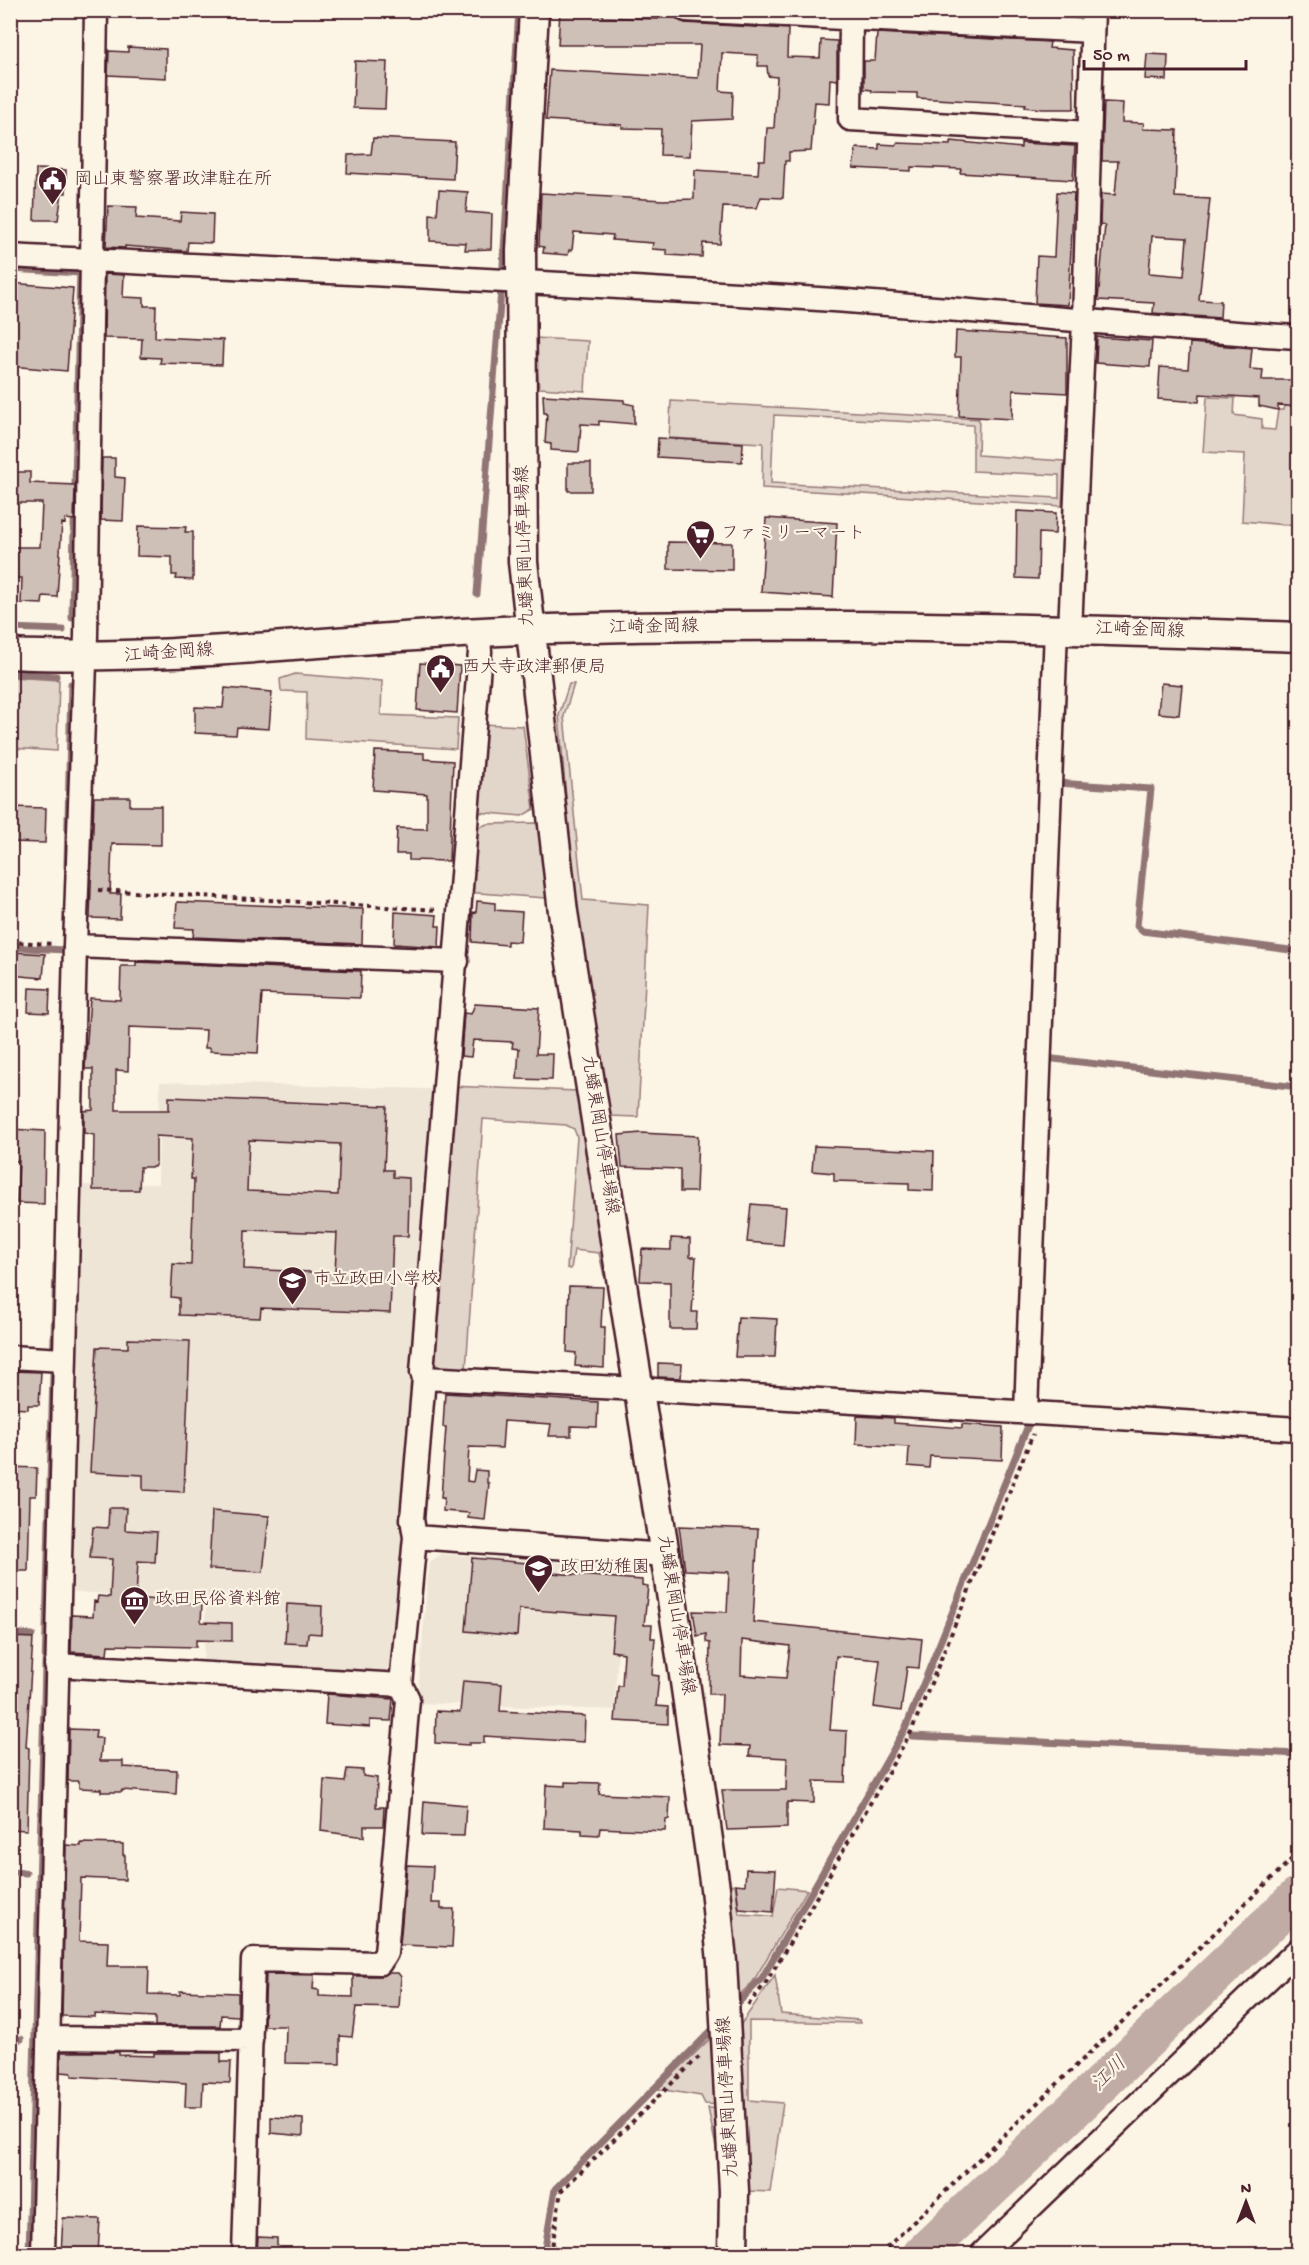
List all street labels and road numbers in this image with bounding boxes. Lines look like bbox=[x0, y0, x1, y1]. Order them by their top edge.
street label: 九蟠東岡山停車場線 bbox=[512, 465, 539, 627]
street label: 江崎金岡線 bbox=[609, 616, 699, 639]
street label: 江崎金岡線 bbox=[1095, 618, 1185, 643]
street label: 江崎金岡線 bbox=[123, 639, 215, 668]
street label: 九蟠東岡山停車場線 bbox=[576, 1053, 623, 1217]
street label: 九蟠東岡山停車場線 bbox=[652, 1533, 699, 1697]
street label: 九蟠東岡山停車場線 bbox=[713, 2016, 744, 2178]

